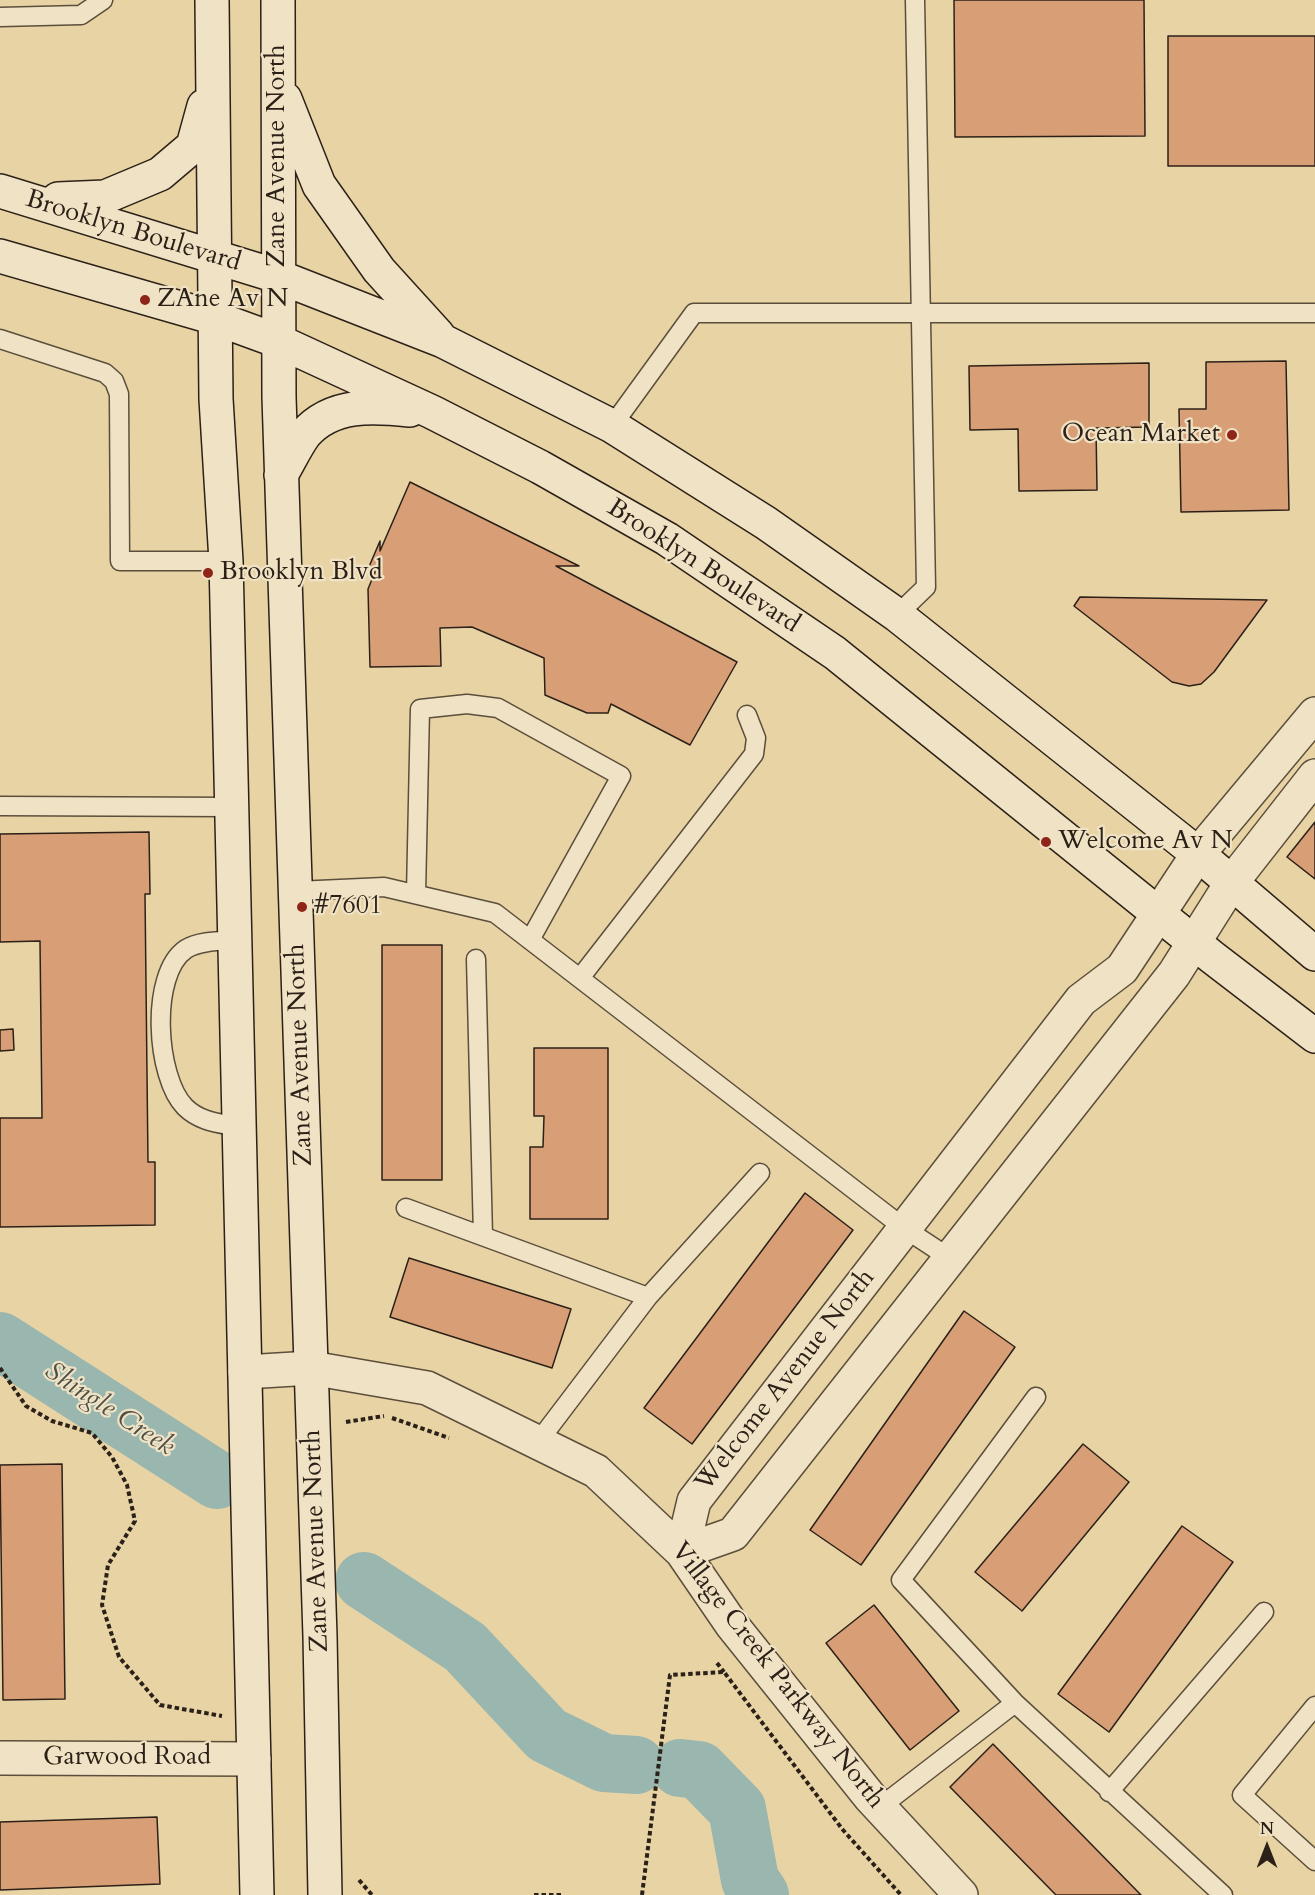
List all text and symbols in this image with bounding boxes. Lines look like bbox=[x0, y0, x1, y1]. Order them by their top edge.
street label: Zane Avenue North bbox=[262, 45, 294, 267]
street label: Brooklyn Boulevard bbox=[22, 184, 244, 280]
place label: ZAne Av N bbox=[157, 284, 288, 316]
marker: ZAne Av N bbox=[138, 293, 152, 307]
place label: Ocean Market bbox=[1062, 419, 1220, 451]
marker: Ocean Market bbox=[1225, 428, 1239, 442]
street label: Brooklyn Boulevard bbox=[601, 493, 805, 641]
place label: Brooklyn Blvd bbox=[220, 557, 383, 589]
marker: Brooklyn Blvd bbox=[201, 566, 215, 580]
place label: Welcome Av N bbox=[1058, 826, 1233, 858]
marker: Welcome Av N bbox=[1039, 835, 1053, 849]
place label: #7601 bbox=[314, 891, 382, 923]
marker: #7601 bbox=[295, 900, 309, 914]
street label: Zane Avenue North bbox=[282, 943, 320, 1167]
street label: Welcome Avenue North bbox=[690, 1264, 882, 1498]
water label: Shingle Creek bbox=[38, 1356, 180, 1464]
street label: Zane Avenue North bbox=[298, 1429, 336, 1653]
street label: Village Creek Parkway North bbox=[663, 1537, 891, 1815]
street label: Garwood Road bbox=[43, 1742, 211, 1774]
north arrow bbox=[1237, 1817, 1297, 1877]
text: N bbox=[1260, 1818, 1274, 1840]

